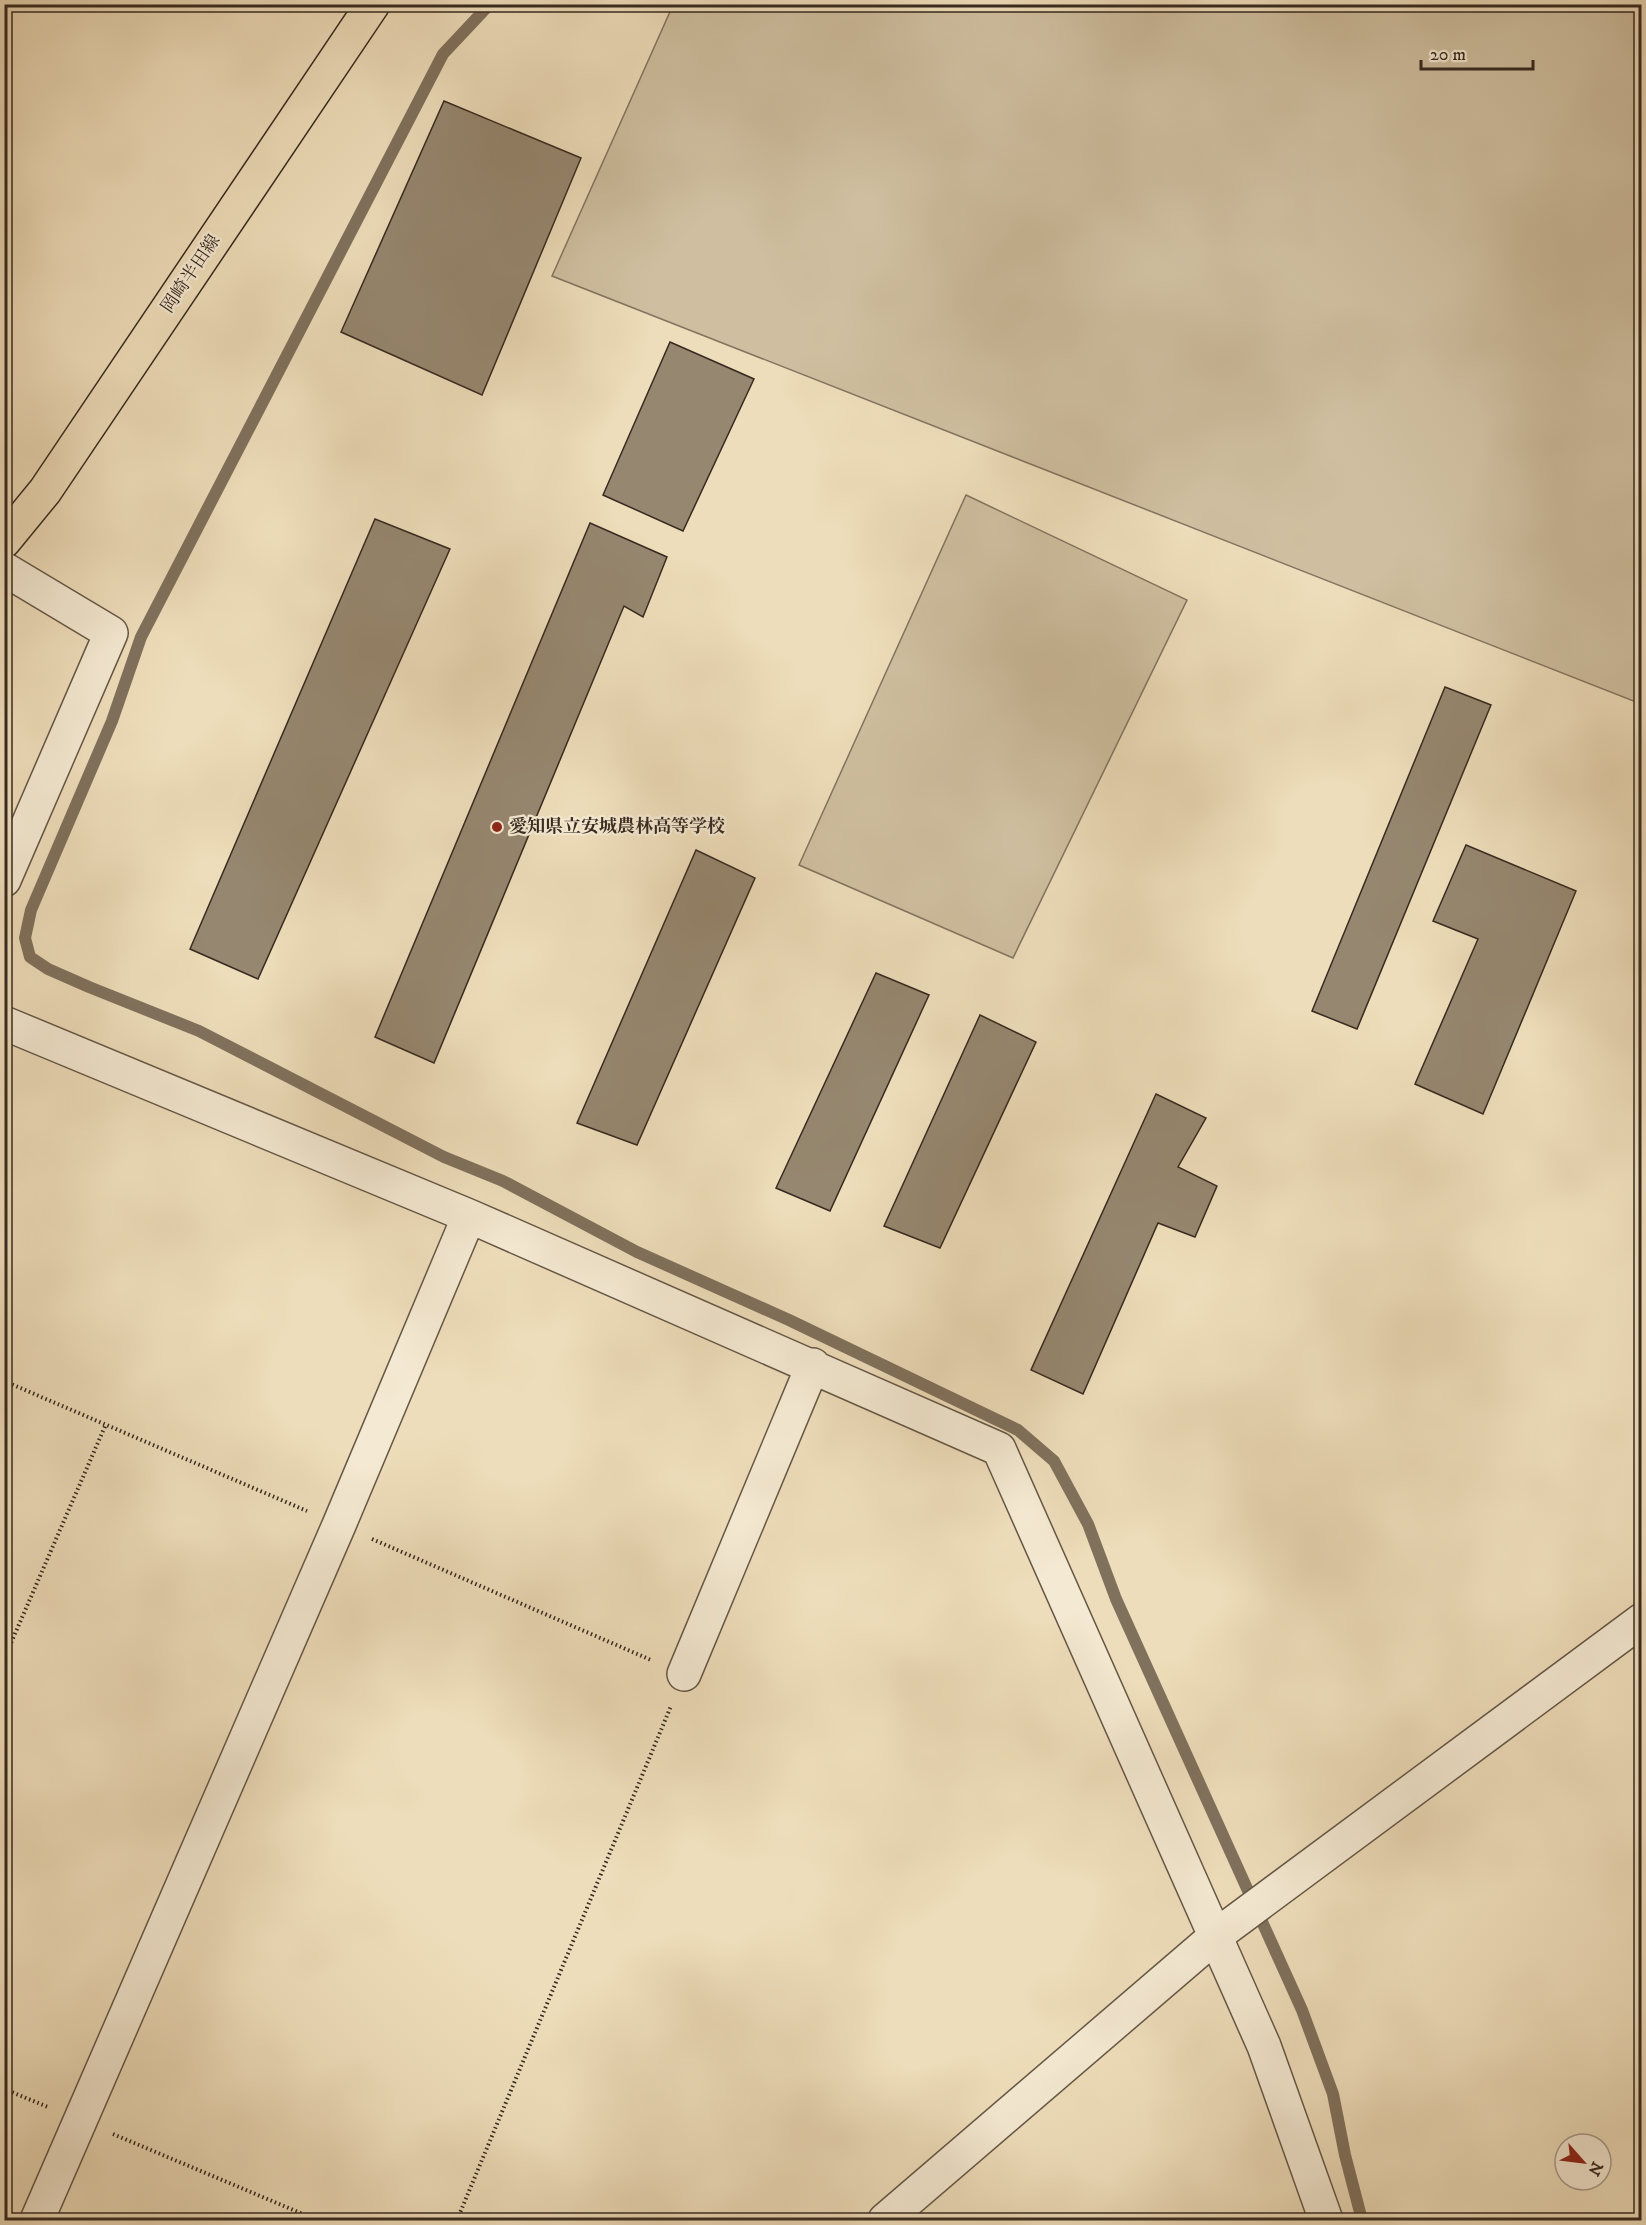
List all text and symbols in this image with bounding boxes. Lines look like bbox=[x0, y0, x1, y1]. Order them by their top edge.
scale bar bbox=[1421, 33, 1534, 71]
text: 20 m bbox=[1430, 44, 1466, 66]
street label: 岡崎半田線 bbox=[157, 231, 225, 317]
place label: 愛知県立安城農林高等学校 bbox=[509, 816, 725, 838]
marker: 愛知県立安城農林高等学校 bbox=[490, 820, 504, 834]
north arrow bbox=[1553, 2132, 1613, 2192]
text: N bbox=[1583, 2158, 1607, 2179]

